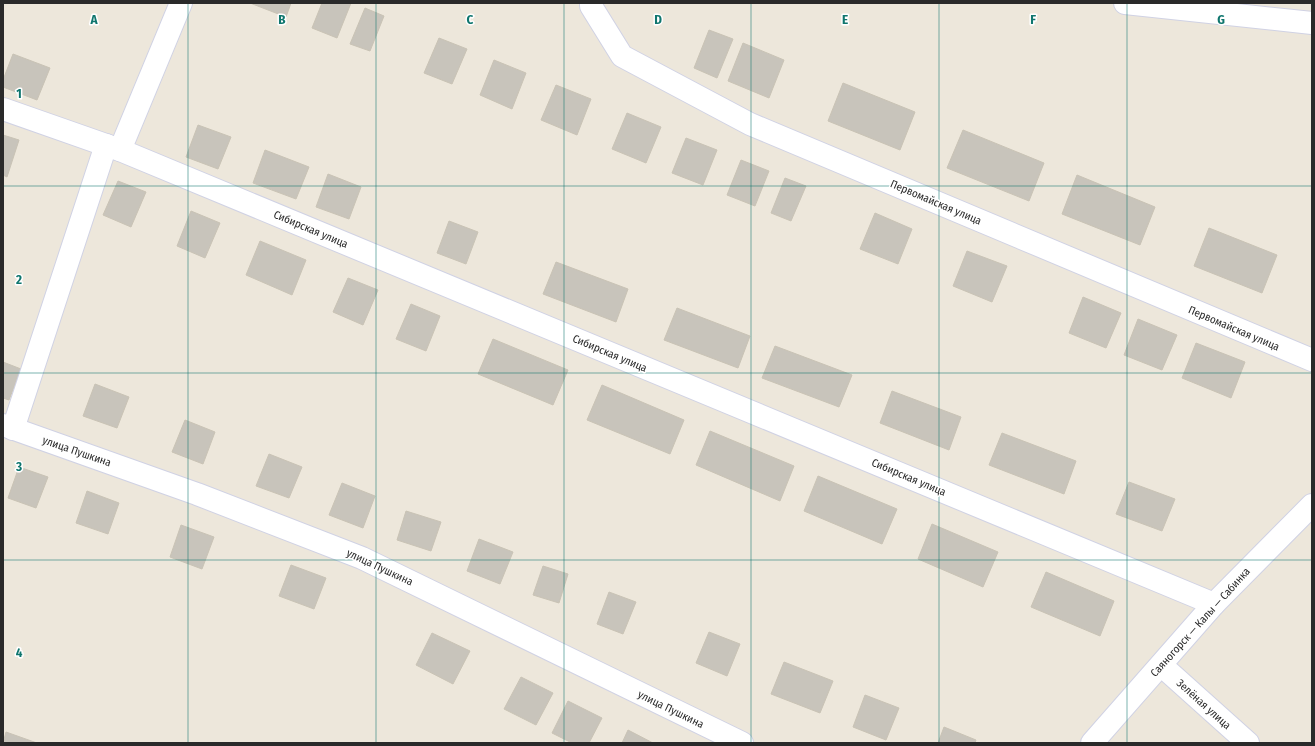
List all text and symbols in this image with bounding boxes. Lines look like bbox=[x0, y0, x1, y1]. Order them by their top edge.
text: A bbox=[89, 12, 98, 27]
text: B bbox=[278, 12, 286, 27]
text: C bbox=[467, 12, 474, 27]
text: D bbox=[654, 12, 662, 27]
text: E bbox=[842, 12, 848, 27]
text: F bbox=[1030, 12, 1036, 27]
text: G bbox=[1217, 12, 1225, 27]
text: 1 bbox=[16, 86, 22, 101]
street label: Первомайская улица bbox=[888, 177, 983, 228]
street label: Сибирская улица bbox=[272, 208, 350, 251]
text: 2 bbox=[15, 272, 22, 287]
street label: Первомайская улица bbox=[1186, 303, 1281, 354]
street label: Сибирская улица bbox=[571, 332, 649, 375]
street label: улица Пушкина bbox=[41, 434, 113, 469]
street label: Сибирская улица bbox=[870, 456, 948, 499]
text: 3 bbox=[15, 459, 22, 474]
street label: улица Пушкина bbox=[344, 546, 415, 589]
street label: Саяногорск — Калы — Сабинка bbox=[1148, 565, 1253, 680]
text: 4 bbox=[16, 645, 23, 660]
street label: Зелёная улица bbox=[1174, 677, 1233, 732]
street label: улица Пушкина bbox=[636, 688, 706, 731]

